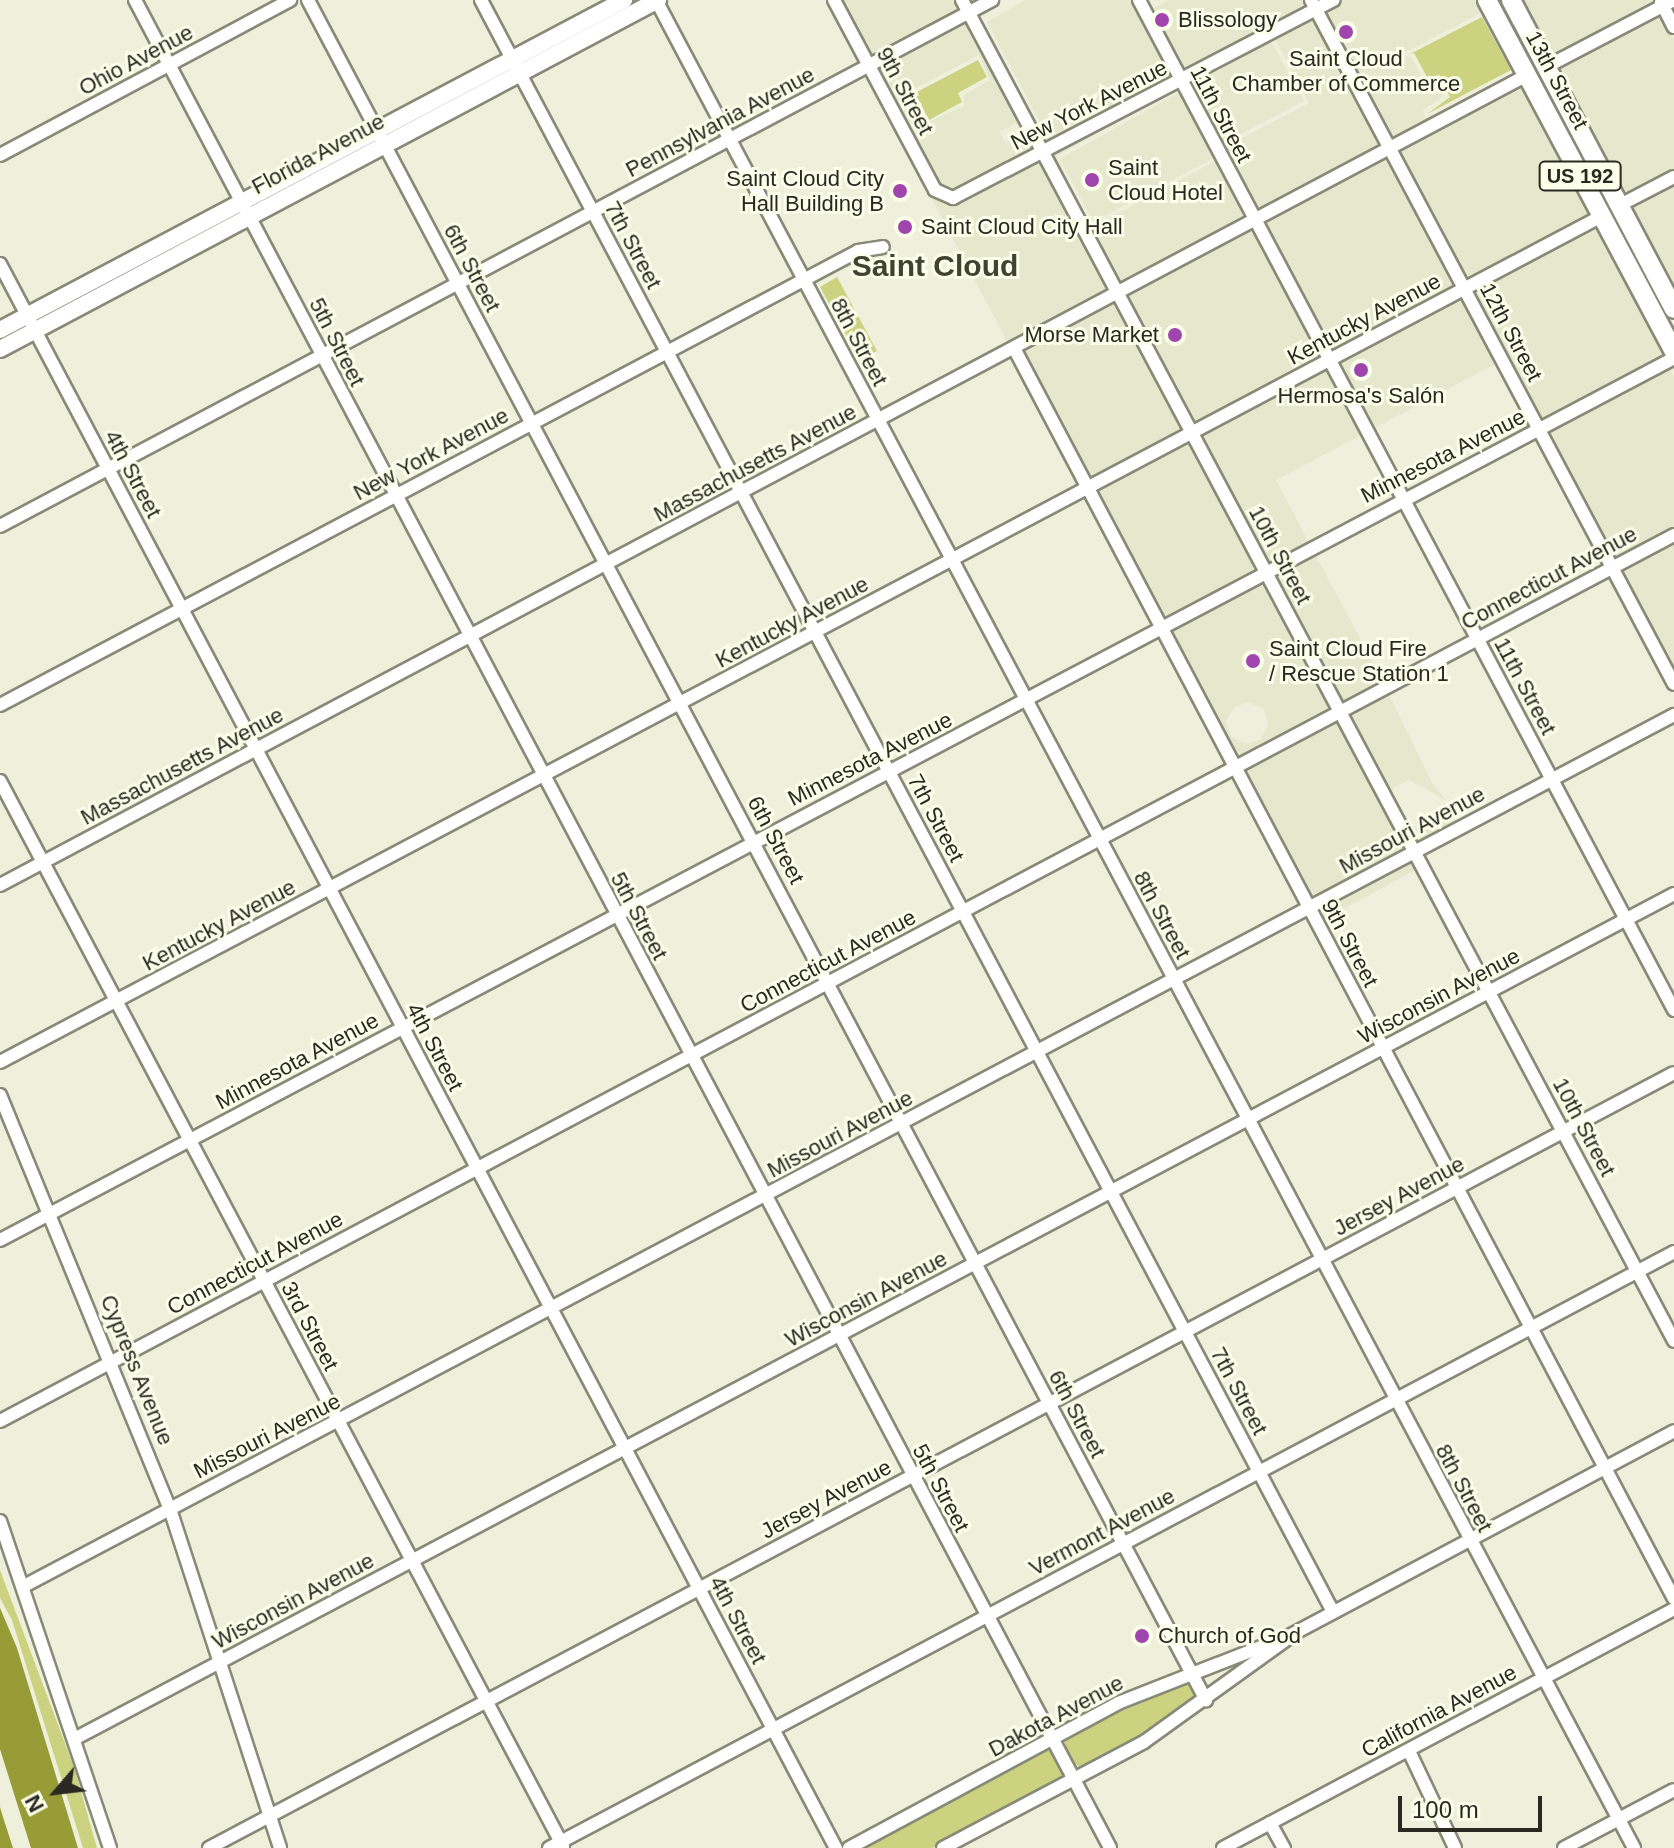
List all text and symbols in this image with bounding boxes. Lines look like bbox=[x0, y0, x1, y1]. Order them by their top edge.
place label: Blissology bbox=[1178, 7, 1277, 33]
marker: Blissology bbox=[1153, 11, 1171, 29]
street label: Ohio Avenue bbox=[74, 19, 198, 101]
marker: Saint Cloud Chamber of Commerce bbox=[1337, 23, 1355, 41]
street label: 13th Street bbox=[1520, 26, 1594, 134]
street label: 9th Street bbox=[871, 43, 939, 139]
place label: Saint Cloud Chamber of Commerce bbox=[1232, 45, 1460, 96]
street label: New York Avenue bbox=[1006, 54, 1172, 156]
street label: Pennsylvania Avenue bbox=[621, 61, 819, 183]
street label: 11th Street bbox=[1184, 61, 1258, 167]
street label: Florida Avenue bbox=[247, 108, 389, 200]
place label: Saint Cloud Hotel bbox=[1108, 154, 1223, 206]
road number: US 192 bbox=[1538, 160, 1622, 192]
place label: Saint Cloud City Hall Building B bbox=[726, 165, 884, 216]
marker: Saint Cloud Hotel bbox=[1083, 171, 1101, 189]
marker: Saint Cloud City Hall Building B bbox=[891, 182, 909, 200]
street label: 7th Street bbox=[599, 197, 667, 293]
place label: Saint Cloud City Hall bbox=[921, 214, 1123, 240]
marker: Saint Cloud City Hall bbox=[896, 218, 914, 236]
street label: 6th Street bbox=[438, 220, 506, 316]
district label: Saint Cloud bbox=[852, 248, 1018, 284]
street label: Kentucky Avenue bbox=[1282, 267, 1446, 371]
street label: 12th Street bbox=[1474, 278, 1548, 386]
street label: 5th Street bbox=[304, 294, 370, 390]
street label: 8th Street bbox=[825, 294, 893, 390]
place label: Morse Market bbox=[1025, 322, 1159, 348]
marker: Morse Market bbox=[1166, 326, 1184, 344]
marker: Hermosa's Salón bbox=[1352, 361, 1370, 379]
place label: Hermosa's Salón bbox=[1278, 383, 1444, 409]
street label: Massachusetts Avenue bbox=[649, 398, 861, 528]
street label: New York Avenue bbox=[348, 402, 514, 506]
street label: Minnesota Avenue bbox=[1356, 403, 1530, 509]
street label: 4th Street bbox=[99, 426, 167, 522]
street label: 10th Street bbox=[1243, 501, 1317, 609]
street label: Connecticut Avenue bbox=[1456, 520, 1642, 636]
street label: Kentucky Avenue bbox=[710, 570, 874, 674]
street label: 11th Street bbox=[1488, 633, 1562, 739]
place label: Saint Cloud Fire / Rescue Station 1 bbox=[1269, 635, 1449, 686]
marker: Saint Cloud Fire / Rescue Station 1 bbox=[1244, 652, 1262, 670]
street label: Massachusetts Avenue bbox=[76, 701, 288, 831]
street label: Minnesota Avenue bbox=[783, 706, 957, 812]
street label: 7th Street bbox=[902, 770, 970, 866]
street label: Missouri Avenue bbox=[1334, 780, 1490, 880]
street label: 6th Street bbox=[742, 792, 810, 888]
street label: 8th Street bbox=[1128, 867, 1196, 963]
street label: 5th Street bbox=[605, 868, 673, 964]
street label: Kentucky Avenue bbox=[137, 873, 301, 977]
street label: 9th Street bbox=[1316, 895, 1384, 991]
street label: Connecticut Avenue bbox=[735, 903, 921, 1019]
street label: Wisconsin Avenue bbox=[1353, 942, 1525, 1050]
street label: 4th Street bbox=[401, 999, 469, 1095]
street label: Minnesota Avenue bbox=[211, 1007, 383, 1115]
street label: 10th Street bbox=[1547, 1073, 1621, 1181]
street label: Missouri Avenue bbox=[762, 1084, 918, 1184]
street label: Jersey Avenue bbox=[1329, 1150, 1469, 1242]
street label: Connecticut Avenue bbox=[162, 1205, 348, 1321]
street label: Wisconsin Avenue bbox=[780, 1245, 952, 1353]
street label: 3rd Street bbox=[276, 1277, 344, 1375]
street label: Cypress Avenue bbox=[95, 1290, 179, 1450]
street label: 7th Street bbox=[1205, 1343, 1273, 1439]
street label: 6th Street bbox=[1043, 1366, 1111, 1462]
street label: Missouri Avenue bbox=[189, 1387, 345, 1485]
street label: 5th Street bbox=[907, 1440, 975, 1536]
street label: 8th Street bbox=[1430, 1440, 1498, 1536]
street label: Jersey Avenue bbox=[756, 1453, 896, 1545]
street label: Vermont Avenue bbox=[1024, 1482, 1180, 1582]
street label: Wisconsin Avenue bbox=[207, 1547, 379, 1655]
street label: 4th Street bbox=[704, 1572, 772, 1668]
place label: Church of God bbox=[1158, 1623, 1301, 1649]
marker: Church of God bbox=[1133, 1627, 1151, 1645]
street label: California Avenue bbox=[1356, 1659, 1522, 1763]
street label: Dakota Avenue bbox=[984, 1669, 1128, 1763]
north arrow bbox=[16, 1752, 96, 1832]
scale bar bbox=[1402, 1780, 1546, 1830]
text: N bbox=[20, 1791, 49, 1816]
text: 100 m bbox=[1412, 1796, 1479, 1823]

